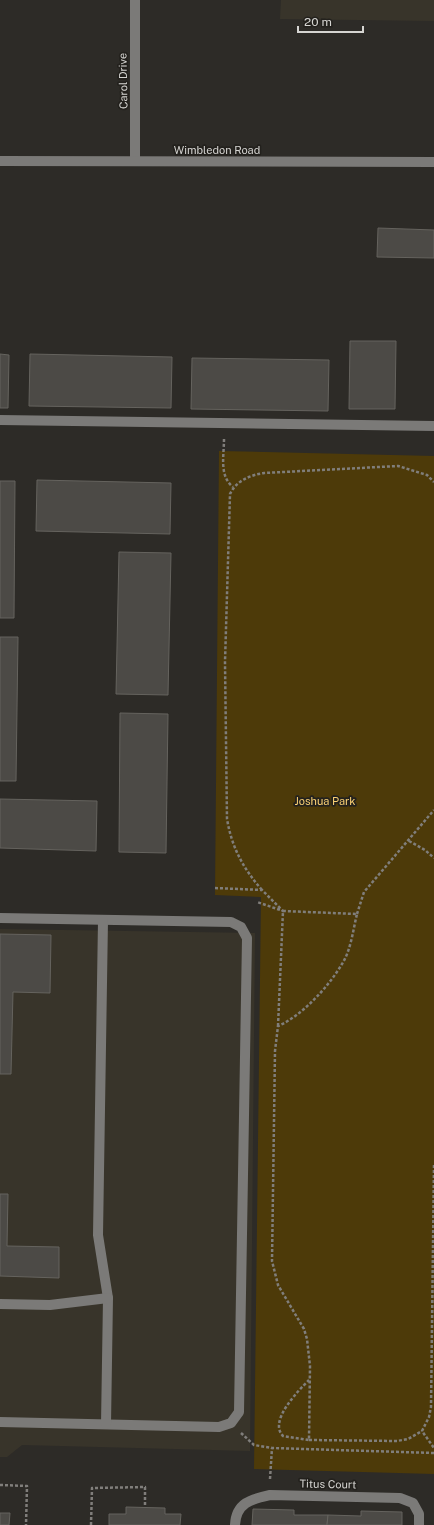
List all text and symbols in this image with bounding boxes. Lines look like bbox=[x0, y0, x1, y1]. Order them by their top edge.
scale bar bbox=[298, 8, 363, 34]
text: 20 m bbox=[304, 15, 332, 29]
street label: Carol Drive bbox=[117, 53, 129, 109]
street label: Wimbledon Road bbox=[174, 144, 260, 156]
park label: Joshua Park bbox=[295, 795, 355, 807]
street label: Titus Court bbox=[300, 1478, 356, 1490]

